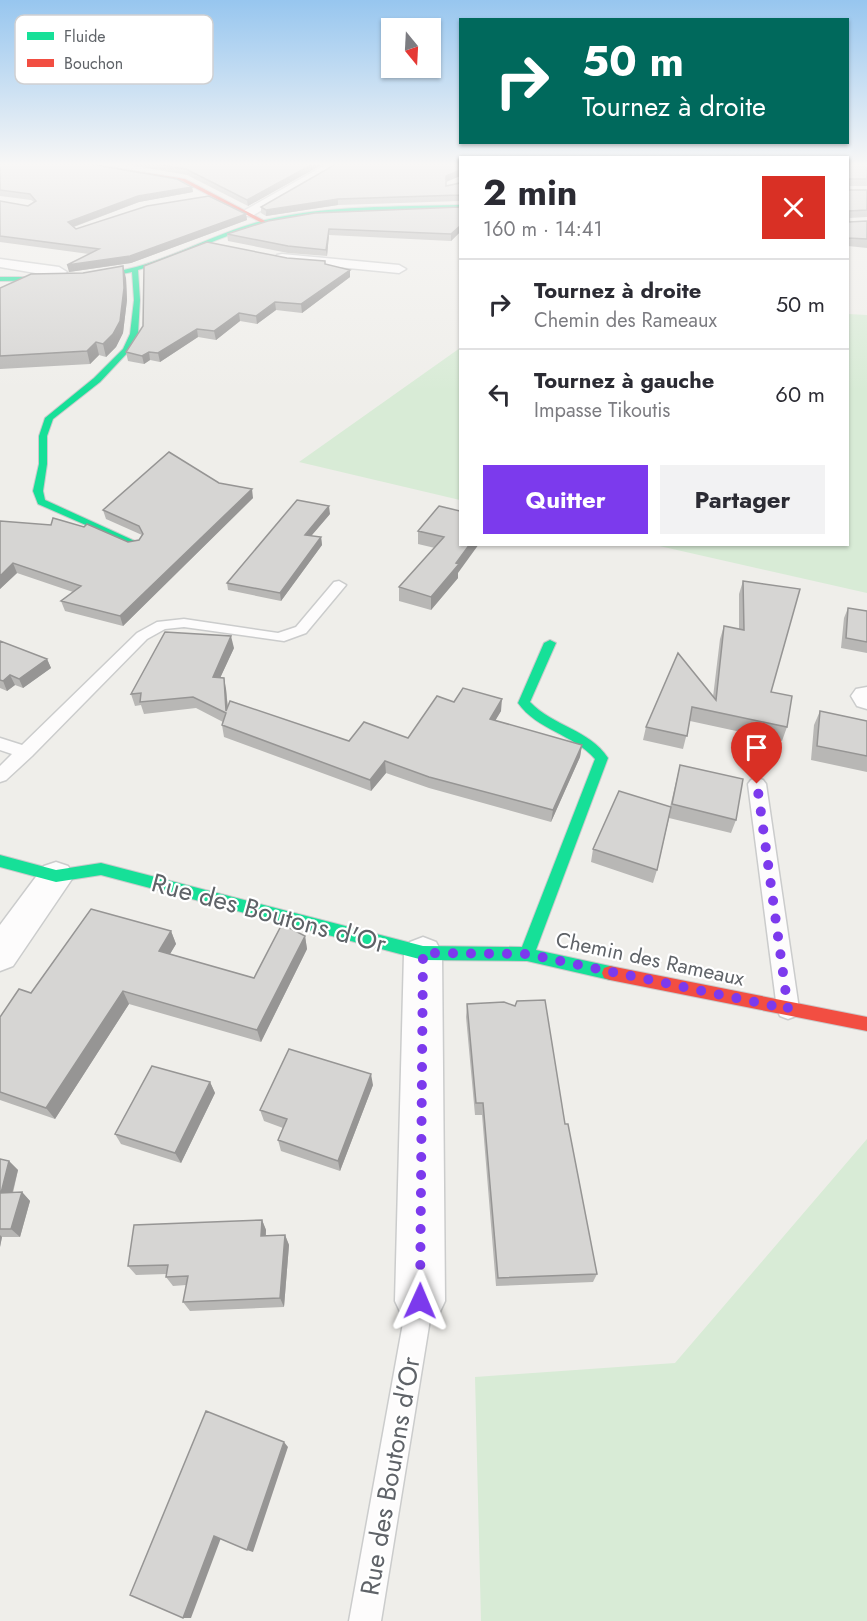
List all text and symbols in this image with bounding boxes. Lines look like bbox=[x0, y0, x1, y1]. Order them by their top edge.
legend bbox=[15, 15, 213, 84]
north arrow bbox=[381, 18, 441, 78]
map controls bbox=[381, 18, 441, 78]
text: Fluide bbox=[64, 25, 106, 48]
text: 50 m bbox=[582, 31, 684, 92]
icon: right bbox=[483, 42, 561, 120]
text: Bouchon bbox=[64, 52, 123, 75]
text: Tournez à droite bbox=[582, 87, 766, 126]
text: 2 min bbox=[483, 166, 578, 218]
button: close bbox=[762, 176, 825, 239]
text: 160 m · 14:41 bbox=[483, 215, 602, 244]
text: Tournez à droite bbox=[534, 274, 701, 306]
icon: right bbox=[483, 288, 516, 321]
text: 50 m bbox=[776, 288, 825, 320]
text: Chemin des Rameaux bbox=[534, 306, 717, 335]
text: Tournez à gauche bbox=[534, 364, 714, 396]
icon: left bbox=[483, 378, 516, 411]
text: 60 m bbox=[775, 378, 825, 410]
text: Impasse Tikoutis bbox=[534, 396, 670, 425]
button: Quitter bbox=[483, 465, 648, 534]
button: Partager bbox=[660, 465, 825, 534]
pin bbox=[731, 722, 782, 784]
icon: arrive bbox=[740, 731, 773, 764]
street label: Rue des Boutons d'Or bbox=[147, 863, 391, 963]
street label: Chemin des Rameaux bbox=[553, 924, 747, 994]
position arrow bbox=[388, 1269, 452, 1333]
street label: Rue des Boutons d'Or bbox=[350, 1354, 430, 1598]

